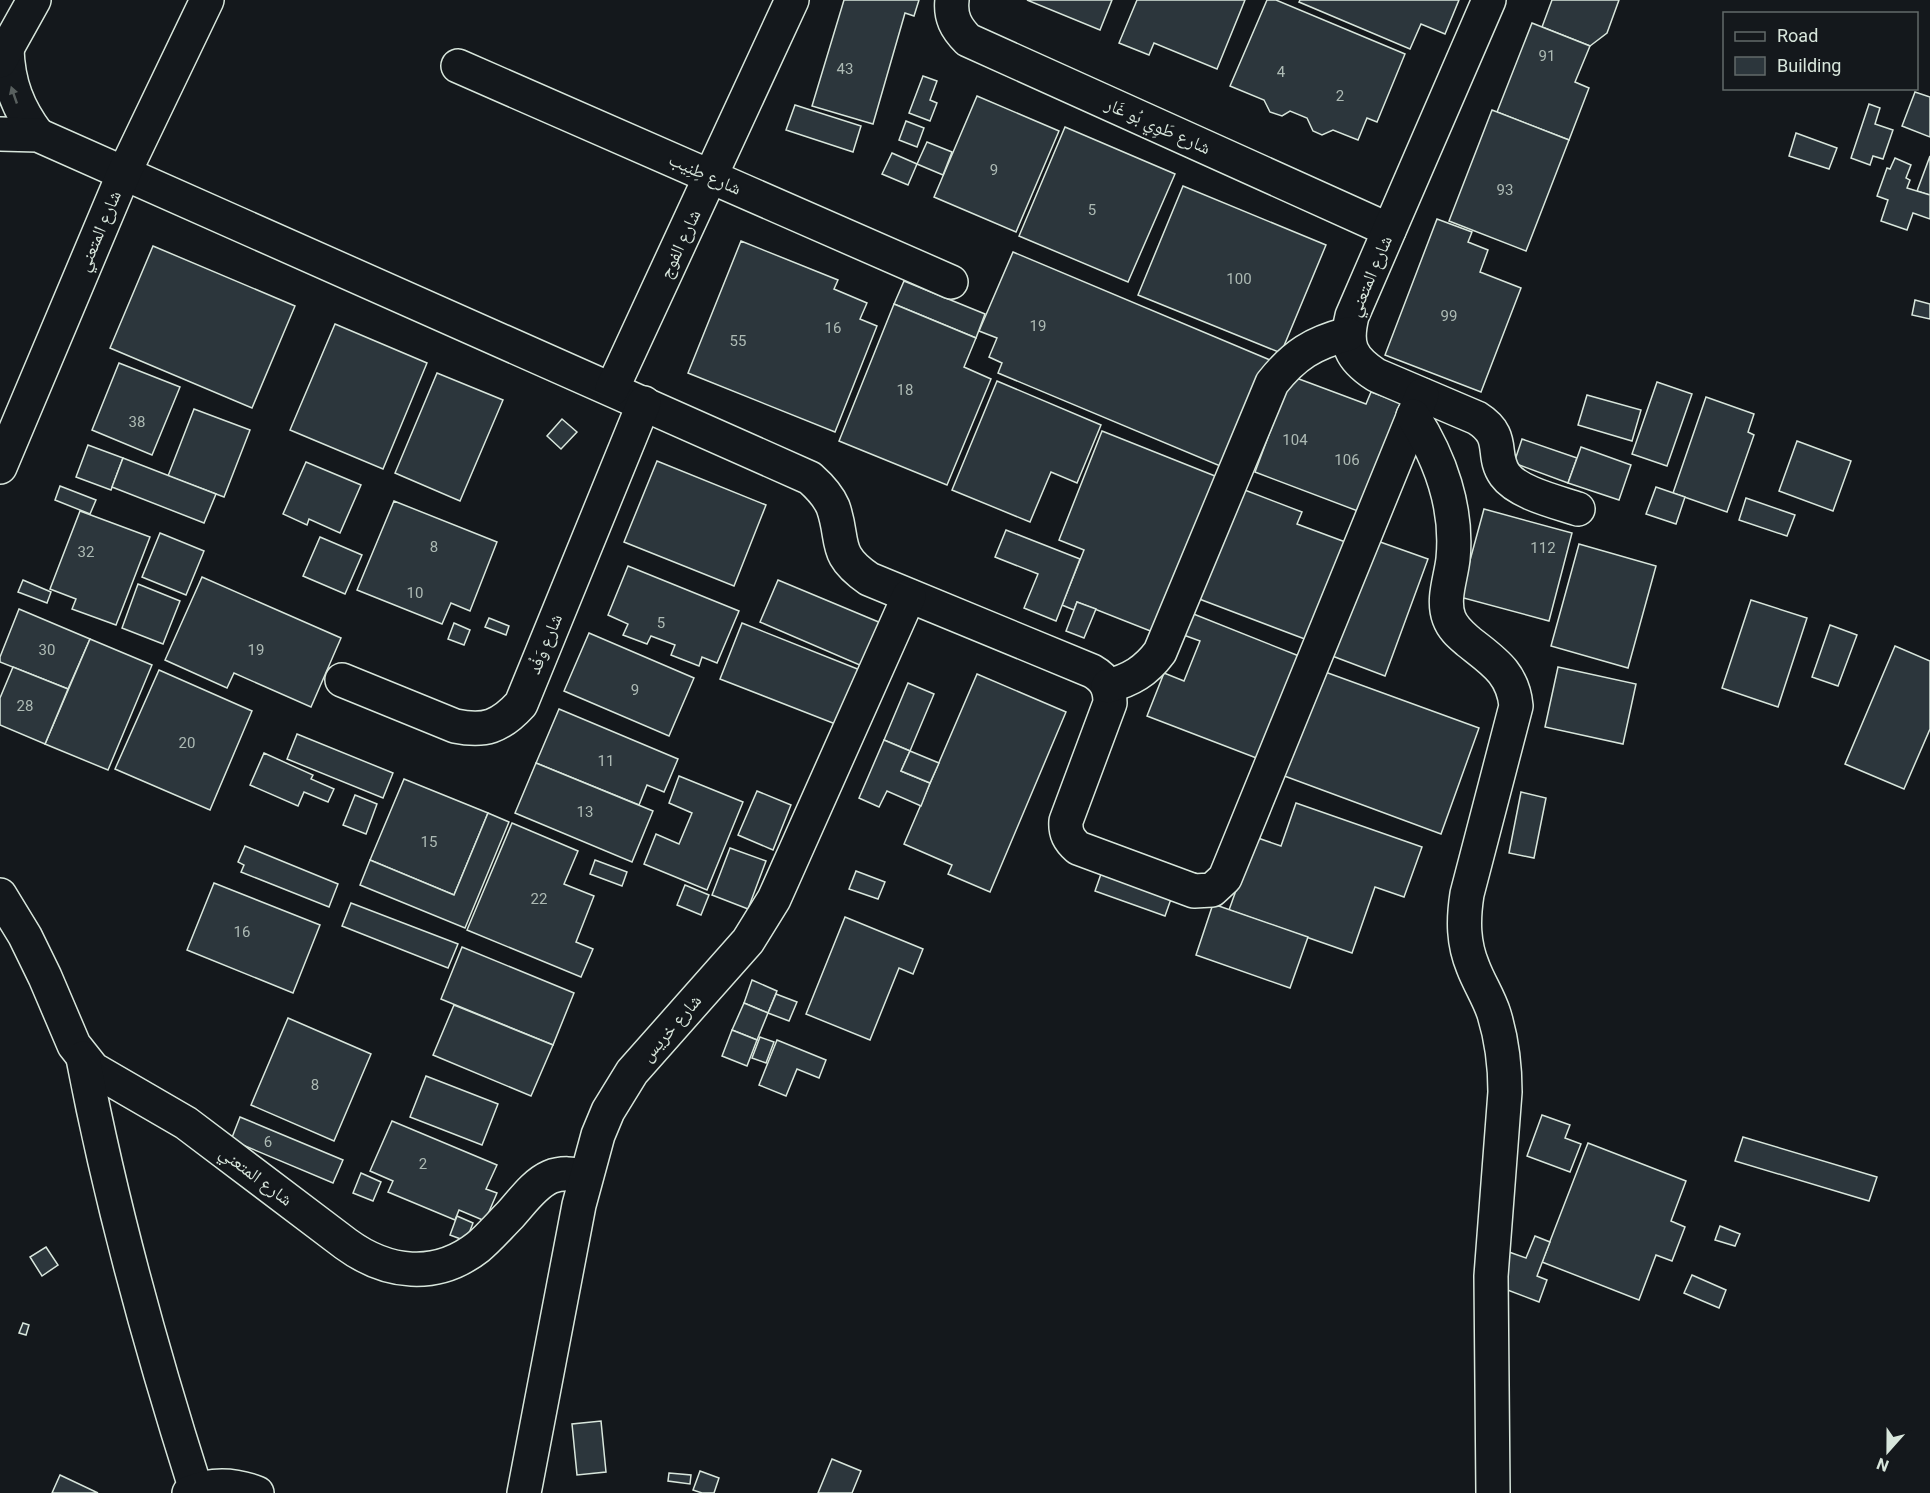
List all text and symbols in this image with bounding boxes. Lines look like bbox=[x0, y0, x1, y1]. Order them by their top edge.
legend bbox=[1723, 12, 1918, 90]
text: Road bbox=[1777, 25, 1818, 46]
house number: 91 bbox=[1539, 47, 1555, 65]
text: Building bbox=[1777, 55, 1841, 76]
house number: 43 bbox=[837, 60, 853, 78]
house number: 4 bbox=[1277, 63, 1286, 81]
one-way arrow bbox=[9, 86, 19, 104]
house number: 2 bbox=[1336, 87, 1344, 105]
street label: شارع طَوِي بُو غَار bbox=[1100, 93, 1214, 162]
street label: شارع طِنِيب bbox=[665, 148, 745, 200]
house number: 9 bbox=[990, 161, 998, 179]
house number: 93 bbox=[1497, 181, 1513, 199]
street label: شارع المتعني bbox=[72, 187, 129, 276]
house number: 5 bbox=[1088, 201, 1096, 219]
street label: شارع الفوج bbox=[654, 206, 706, 282]
street label: شارع المتعني bbox=[1343, 232, 1400, 321]
house number: 100 bbox=[1226, 270, 1252, 288]
house number: 99 bbox=[1441, 307, 1457, 325]
house number: 19 bbox=[1030, 317, 1046, 335]
house number: 16 bbox=[825, 319, 841, 337]
house number: 55 bbox=[730, 332, 746, 350]
house number: 18 bbox=[897, 381, 913, 399]
house number: 38 bbox=[129, 413, 145, 431]
house number: 104 bbox=[1282, 431, 1308, 449]
house number: 106 bbox=[1334, 451, 1360, 469]
house number: 8 bbox=[430, 538, 438, 556]
house number: 112 bbox=[1530, 539, 1556, 557]
house number: 32 bbox=[78, 543, 94, 561]
house number: 10 bbox=[407, 584, 423, 602]
street label: شارع وَفْد bbox=[523, 611, 567, 677]
house number: 5 bbox=[657, 614, 665, 632]
house number: 30 bbox=[39, 641, 55, 659]
house number: 19 bbox=[248, 641, 264, 659]
house number: 9 bbox=[631, 681, 639, 699]
house number: 28 bbox=[17, 697, 33, 715]
house number: 20 bbox=[179, 734, 195, 752]
house number: 11 bbox=[598, 752, 614, 770]
house number: 13 bbox=[577, 803, 593, 821]
house number: 15 bbox=[421, 833, 437, 851]
house number: 22 bbox=[531, 890, 547, 908]
house number: 16 bbox=[234, 923, 250, 941]
street label: شارع خريس bbox=[636, 990, 706, 1066]
house number: 8 bbox=[311, 1076, 319, 1094]
house number: 6 bbox=[264, 1133, 272, 1151]
street label: شارع المتعني bbox=[213, 1141, 297, 1213]
house number: 2 bbox=[419, 1155, 427, 1173]
north arrow bbox=[1858, 1421, 1918, 1481]
text: N bbox=[1874, 1454, 1891, 1475]

